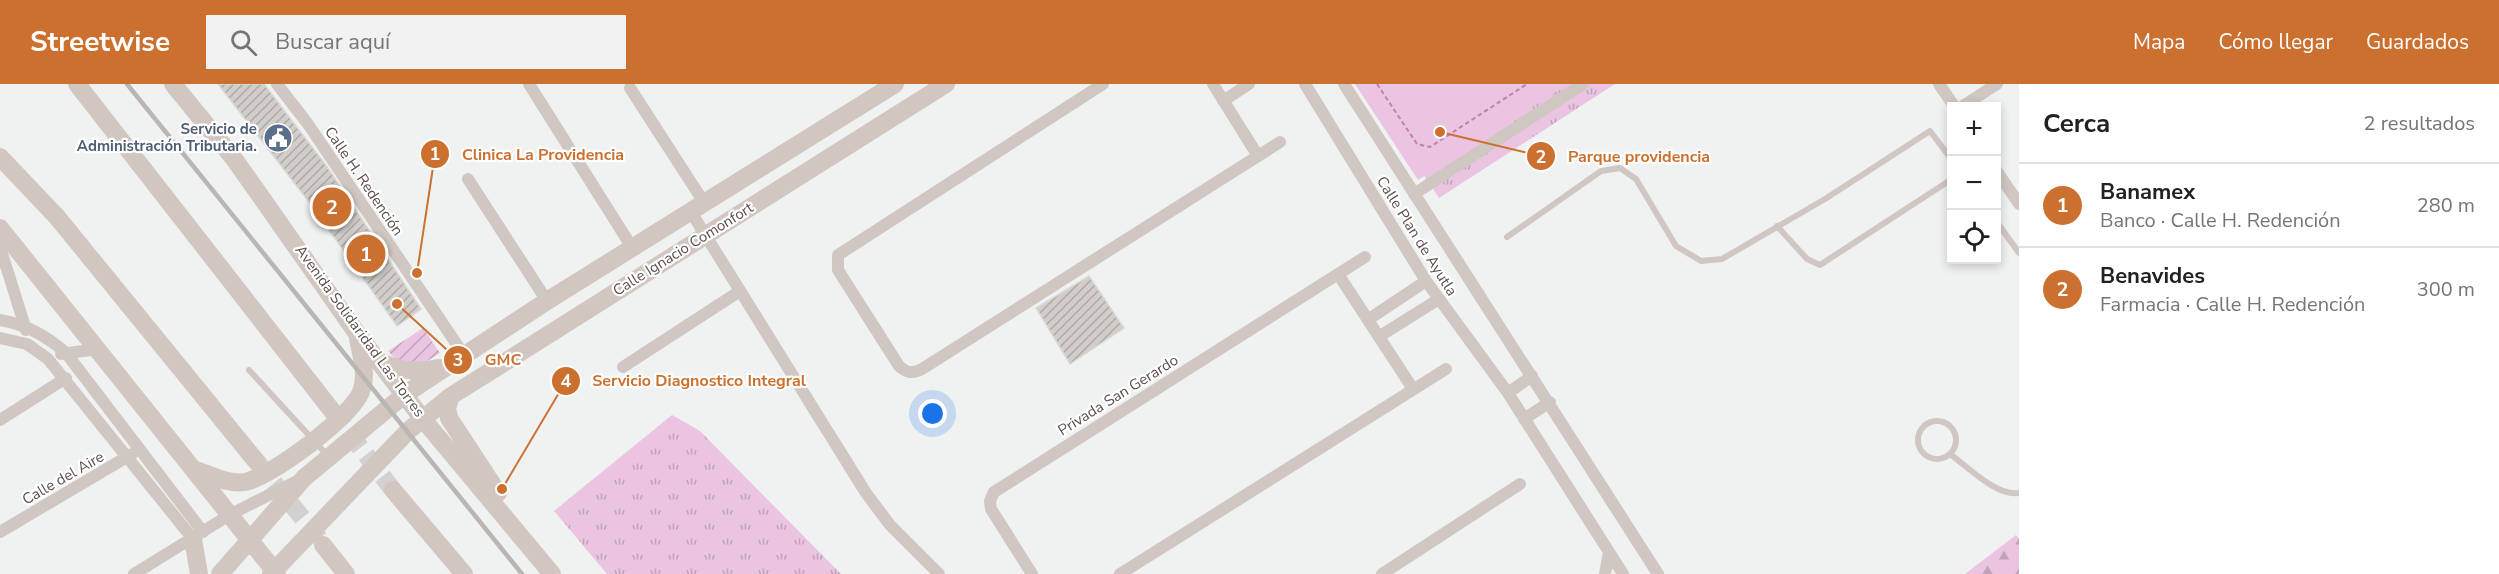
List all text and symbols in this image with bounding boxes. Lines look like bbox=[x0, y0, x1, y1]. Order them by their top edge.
search box bbox=[206, 15, 626, 69]
text: Streetwise bbox=[30, 23, 170, 61]
icon: search bbox=[227, 26, 260, 59]
text: Buscar aquí bbox=[275, 27, 390, 57]
text: Mapa bbox=[2133, 28, 2185, 56]
text: Cómo llegar bbox=[2218, 28, 2333, 56]
text: Guardados bbox=[2366, 28, 2469, 56]
map controls bbox=[1947, 102, 2001, 264]
button: + bbox=[1947, 102, 2001, 156]
text: Cerca bbox=[2043, 106, 2110, 141]
text: 2 resultados bbox=[2364, 110, 2475, 137]
place label: Servicio de Administración Tributaria. bbox=[77, 119, 257, 156]
public building icon: Servicio de Administración Tributaria. bbox=[262, 122, 294, 154]
street label: Calle H. Redención bbox=[320, 123, 408, 239]
callout: Clinica La Providencia bbox=[420, 137, 636, 171]
callout: Parque providencia bbox=[1526, 139, 1722, 173]
text: 1 bbox=[430, 142, 440, 166]
text: Clinica La Providencia bbox=[462, 144, 624, 166]
text: 2 bbox=[1536, 145, 1546, 169]
text: Parque providencia bbox=[1568, 146, 1710, 168]
button: − bbox=[1947, 156, 2001, 210]
street label: Calle Plan de Ayutla bbox=[1372, 172, 1462, 300]
text: Banamex bbox=[2100, 177, 2195, 207]
pin: 2 bbox=[312, 184, 352, 230]
text: 1 bbox=[2057, 192, 2069, 219]
text: 280 m bbox=[2417, 192, 2475, 219]
street label: Calle Ignacio Comonfort bbox=[609, 197, 758, 300]
text: Banco · Calle H. Redención bbox=[2100, 207, 2341, 234]
button: locate bbox=[1947, 210, 2001, 264]
pin: 1 bbox=[346, 232, 386, 276]
street label: Avenida Solidaridad Las Torres bbox=[291, 241, 429, 421]
text: Benavides bbox=[2100, 261, 2205, 291]
text: 2 bbox=[2057, 276, 2069, 303]
text: 300 m bbox=[2417, 276, 2475, 303]
text: Farmacia · Calle H. Redención bbox=[2100, 291, 2365, 318]
callout: GMC bbox=[443, 343, 533, 377]
text: 3 bbox=[453, 348, 463, 372]
text: GMC bbox=[485, 349, 521, 371]
street label: Privada San Gerardo bbox=[1054, 350, 1182, 440]
callout: Servicio Diagnostico Integral bbox=[551, 364, 818, 398]
text: 4 bbox=[561, 369, 572, 393]
text: Servicio Diagnostico Integral bbox=[592, 370, 806, 392]
your location bbox=[918, 399, 947, 428]
street label: Calle del Aire bbox=[19, 447, 107, 509]

